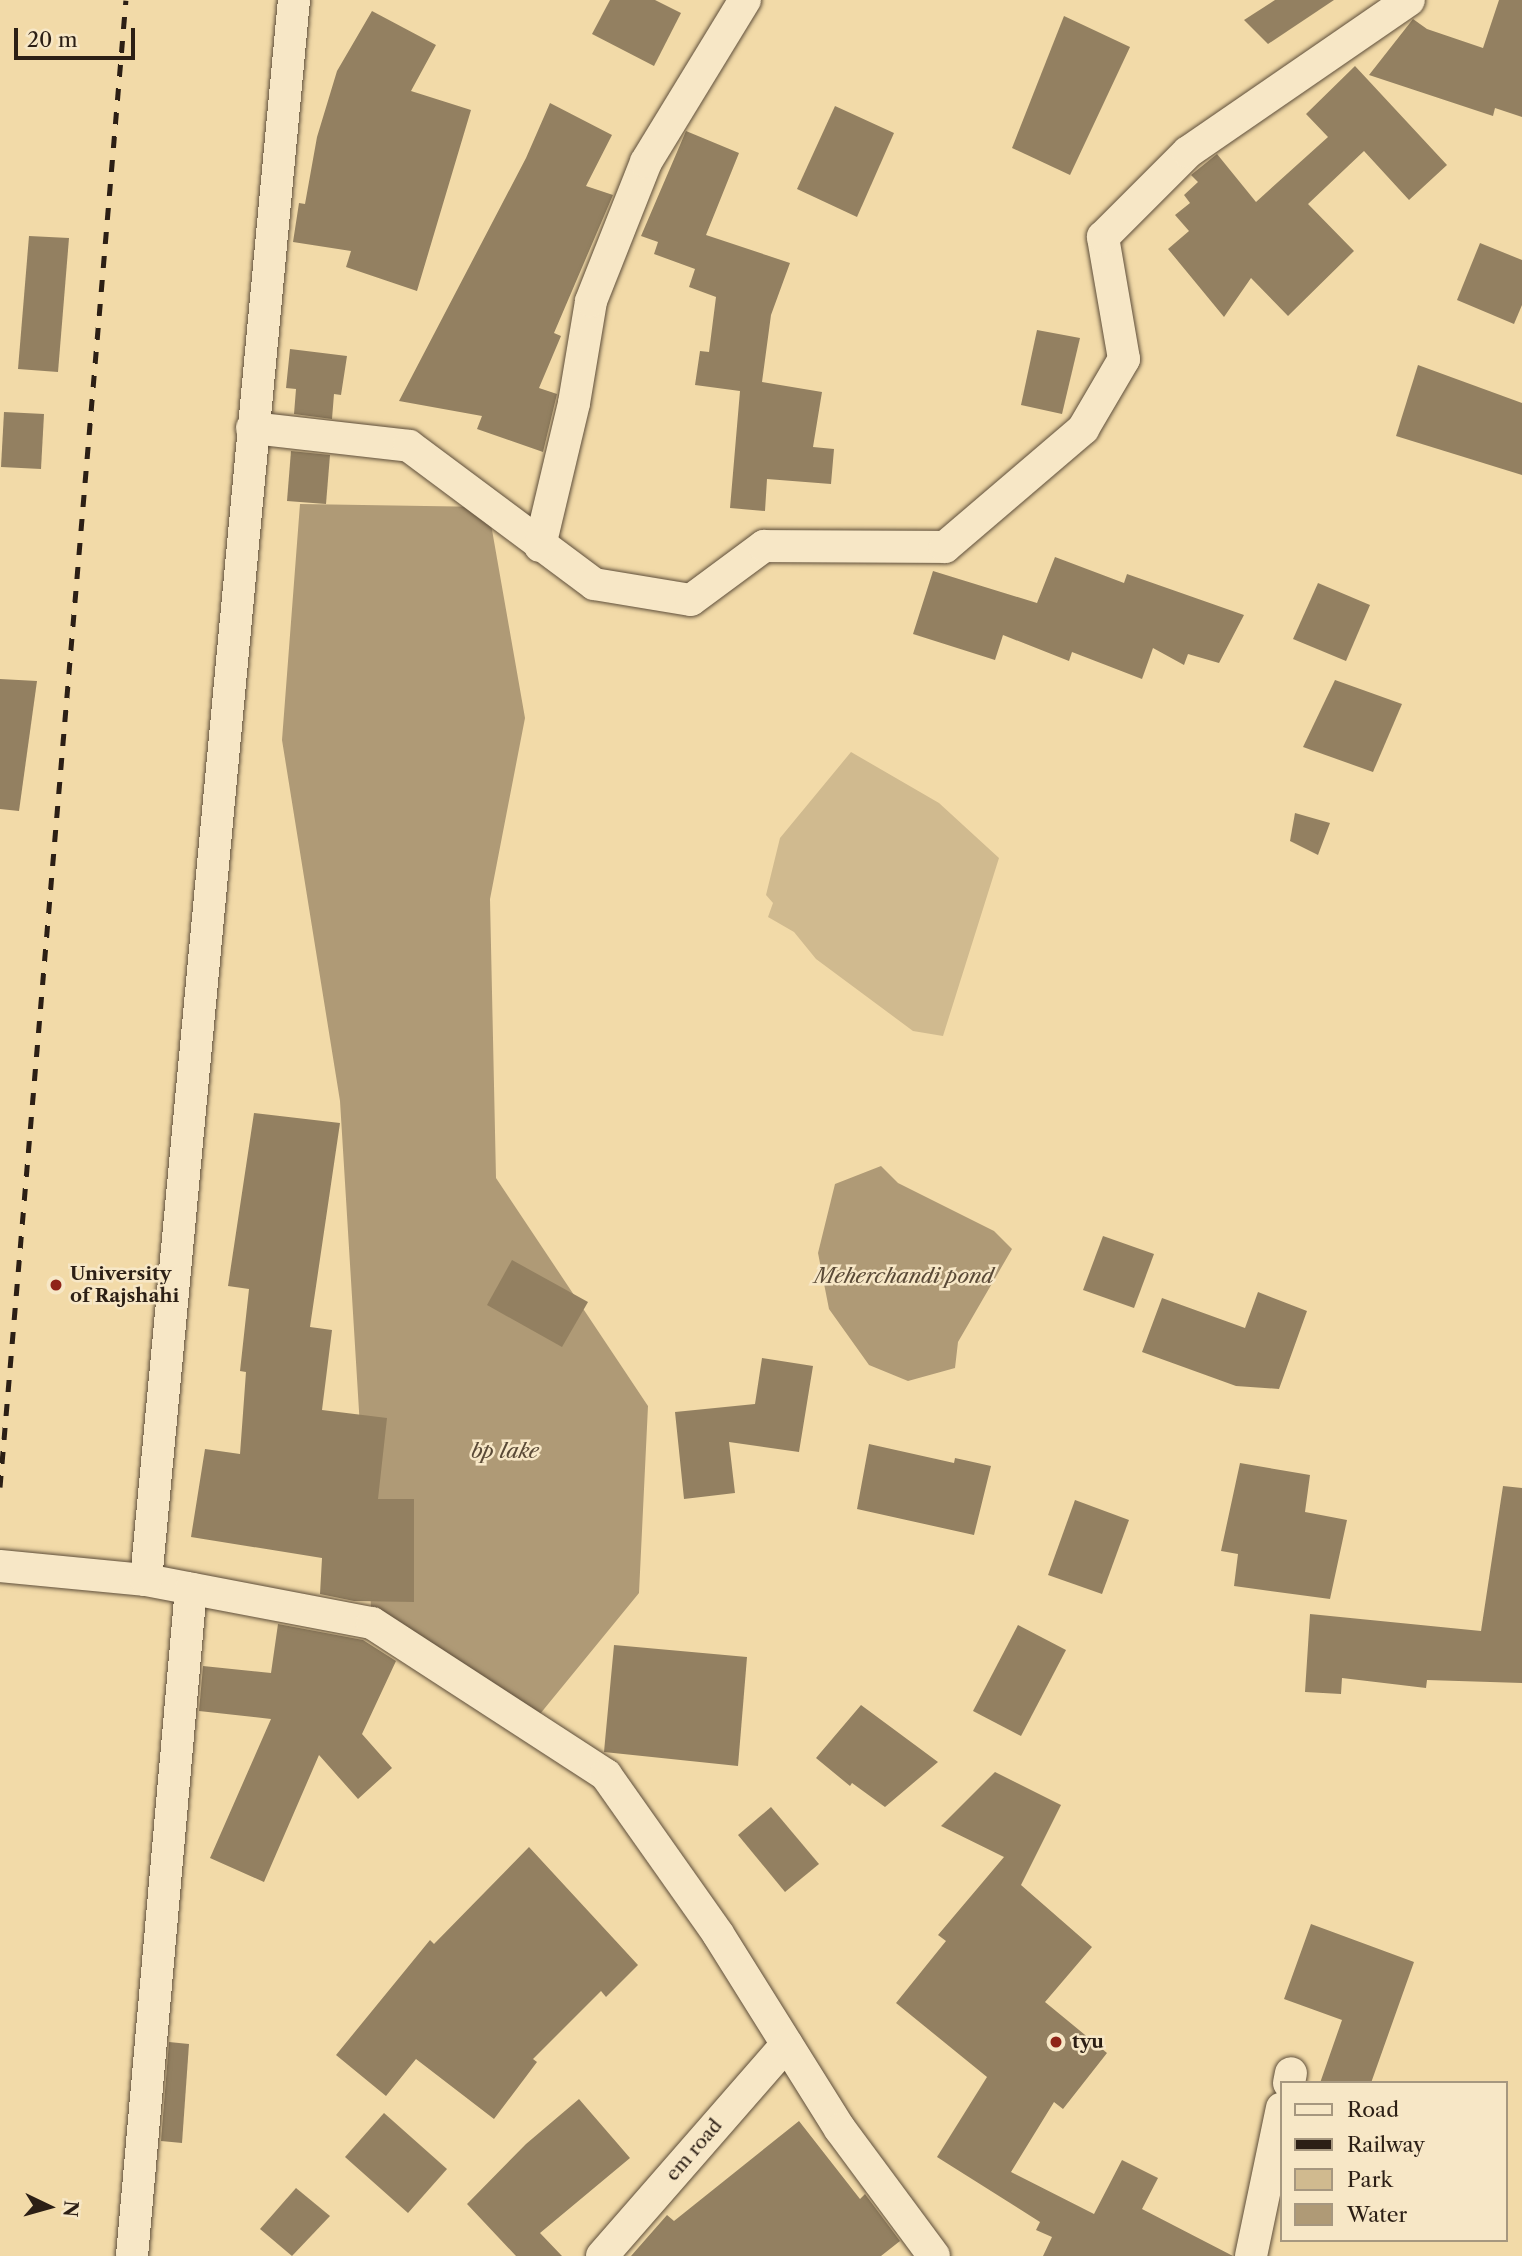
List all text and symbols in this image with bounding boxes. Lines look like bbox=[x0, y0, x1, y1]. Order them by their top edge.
scale bar bbox=[18, 14, 138, 58]
text: 20 m bbox=[27, 27, 78, 52]
place label: University of Rajshahi bbox=[70, 1263, 179, 1307]
water label: Meherchandi pond bbox=[814, 1263, 994, 1289]
marker: University of Rajshahi bbox=[48, 1277, 64, 1293]
water label: bp lake bbox=[471, 1438, 539, 1464]
place label: tyu bbox=[1072, 2031, 1104, 2053]
marker: tyu bbox=[1046, 2032, 1066, 2052]
legend bbox=[1280, 2081, 1508, 2242]
text: Road bbox=[1347, 2097, 1399, 2122]
street label: em road bbox=[661, 2114, 727, 2186]
text: Railway bbox=[1347, 2132, 1425, 2157]
text: Park bbox=[1347, 2167, 1393, 2192]
north arrow bbox=[14, 2172, 84, 2242]
text: N bbox=[58, 2200, 83, 2218]
text: Water bbox=[1347, 2202, 1407, 2227]

